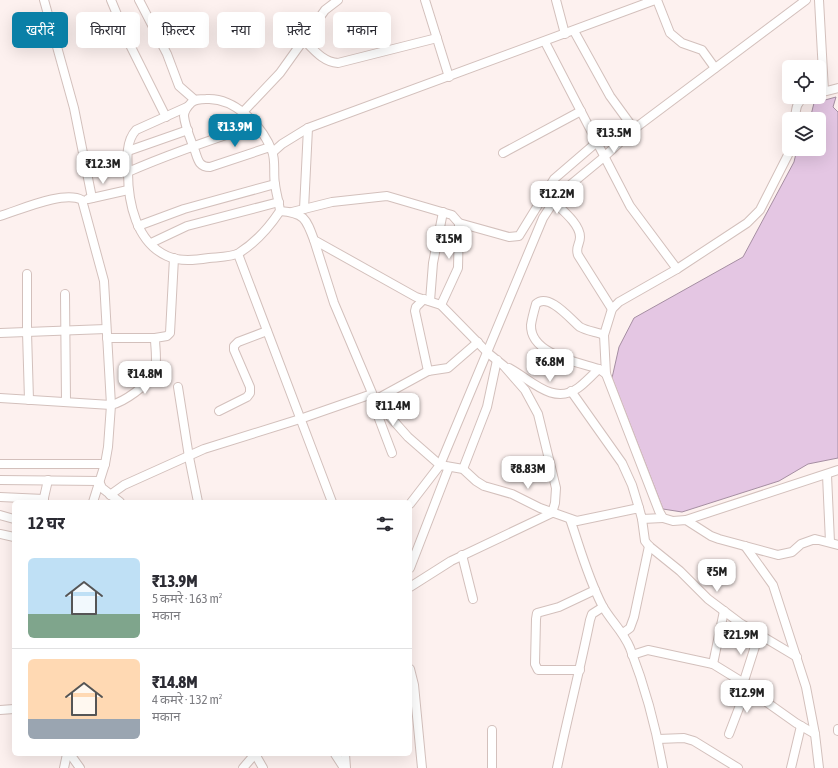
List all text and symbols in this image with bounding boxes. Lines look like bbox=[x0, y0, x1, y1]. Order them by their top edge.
chip: खरीदें bbox=[12, 12, 68, 48]
chip: किराया bbox=[76, 12, 140, 48]
chip: फ़िल्टर bbox=[148, 12, 209, 48]
chip: नया bbox=[217, 12, 265, 48]
chip: फ़्लैट bbox=[273, 12, 325, 48]
chip: मकान bbox=[333, 12, 391, 48]
map controls bbox=[782, 60, 826, 156]
button: locate bbox=[782, 60, 826, 104]
button: layers bbox=[782, 112, 826, 156]
pin: ₹13.9M bbox=[202, 114, 268, 148]
text: ₹13.9M bbox=[218, 119, 252, 134]
pin: ₹13.5M bbox=[581, 120, 647, 154]
text: ₹13.5M bbox=[597, 125, 631, 140]
pin: ₹12.3M bbox=[70, 151, 136, 185]
text: ₹12.3M bbox=[86, 156, 120, 171]
pin: ₹12.2M bbox=[524, 181, 590, 215]
text: ₹12.2M bbox=[540, 186, 574, 201]
pin: ₹15M bbox=[425, 226, 473, 260]
text: ₹15M bbox=[436, 231, 462, 246]
pin: ₹6.8M bbox=[522, 349, 578, 383]
text: ₹6.8M bbox=[536, 354, 564, 369]
pin: ₹14.8M bbox=[112, 361, 178, 395]
text: ₹14.8M bbox=[128, 366, 162, 381]
pin: ₹11.4M bbox=[360, 393, 426, 427]
text: ₹11.4M bbox=[376, 398, 410, 413]
pin: ₹8.83M bbox=[495, 456, 561, 490]
text: ₹8.83M bbox=[511, 461, 545, 476]
text: 12 घर bbox=[28, 513, 65, 533]
icon: filters bbox=[374, 513, 396, 535]
pin: ₹5M bbox=[698, 559, 736, 593]
text: ₹5M bbox=[707, 564, 727, 579]
text: ₹13.9M bbox=[152, 571, 198, 591]
icon: home bbox=[60, 574, 108, 622]
text: 5 कमरे · 163 m² bbox=[152, 591, 222, 606]
text: मकान bbox=[152, 608, 180, 623]
pin: ₹21.9M bbox=[708, 622, 774, 656]
text: ₹21.9M bbox=[724, 627, 758, 642]
text: ₹14.8M bbox=[152, 672, 198, 692]
icon: home bbox=[60, 675, 108, 723]
pin: ₹12.9M bbox=[714, 680, 780, 714]
text: ₹12.9M bbox=[730, 685, 764, 700]
text: 4 कमरे · 132 m² bbox=[152, 692, 222, 707]
text: मकान bbox=[152, 709, 180, 724]

